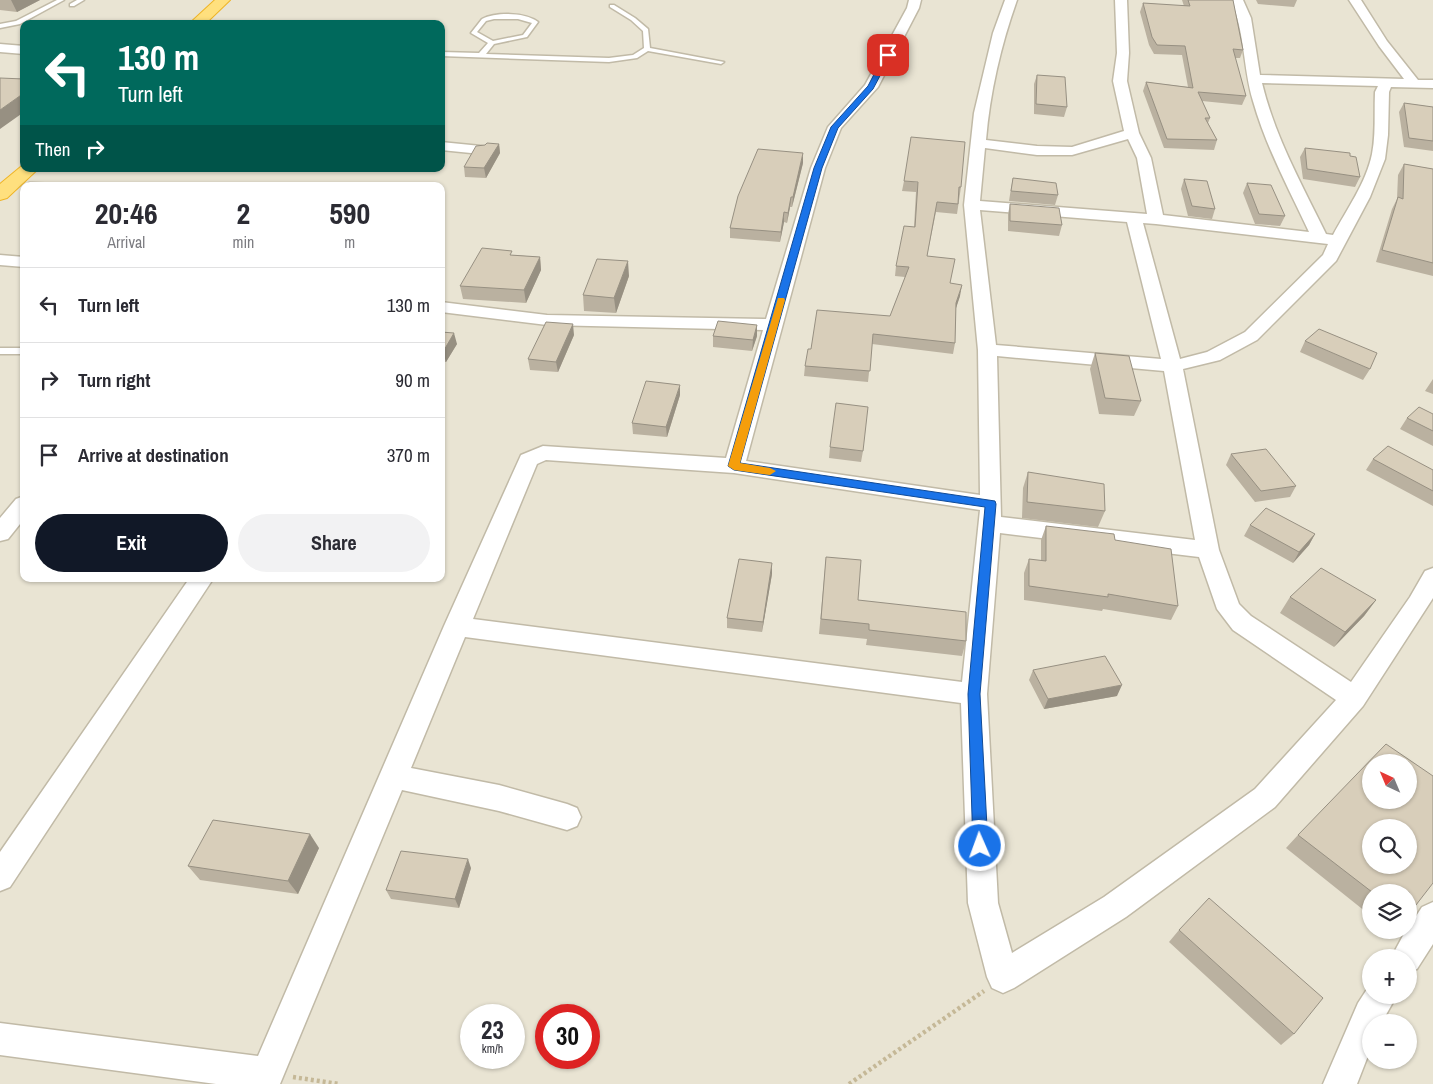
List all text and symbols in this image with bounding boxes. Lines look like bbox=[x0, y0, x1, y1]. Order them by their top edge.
text: 130 m bbox=[118, 34, 199, 81]
pin bbox=[867, 34, 909, 76]
icon: left bbox=[35, 40, 100, 105]
icon: arrive bbox=[874, 41, 902, 69]
text: Turn left bbox=[118, 79, 183, 109]
icon: right bbox=[81, 135, 109, 163]
text: Then bbox=[35, 136, 71, 162]
text: 20:46 bbox=[95, 193, 158, 233]
text: 2 bbox=[237, 193, 250, 233]
text: 590 bbox=[329, 193, 370, 233]
text: Arrival bbox=[107, 231, 145, 253]
text: min bbox=[232, 231, 254, 253]
text: m bbox=[344, 231, 355, 253]
icon: left bbox=[35, 291, 63, 319]
text: Turn left bbox=[78, 292, 139, 318]
text: 130 m bbox=[387, 292, 430, 318]
icon: right bbox=[35, 366, 63, 394]
text: Turn right bbox=[78, 367, 150, 393]
text: 90 m bbox=[395, 367, 430, 393]
icon: arrive bbox=[35, 441, 63, 469]
text: Arrive at destination bbox=[78, 442, 229, 468]
text: 370 m bbox=[387, 442, 430, 468]
button: Exit bbox=[35, 514, 228, 572]
button: Share bbox=[238, 514, 430, 572]
north arrow bbox=[1362, 754, 1418, 809]
map controls bbox=[1362, 754, 1417, 1069]
position arrow bbox=[953, 819, 1005, 871]
button: search bbox=[1362, 819, 1417, 874]
button: layers bbox=[1362, 884, 1417, 939]
button: + bbox=[1362, 949, 1417, 1004]
speed limit sign: 30 bbox=[535, 1004, 600, 1069]
text: 23 bbox=[481, 1013, 504, 1047]
button: − bbox=[1362, 1014, 1417, 1069]
text: km/h bbox=[482, 1041, 503, 1057]

